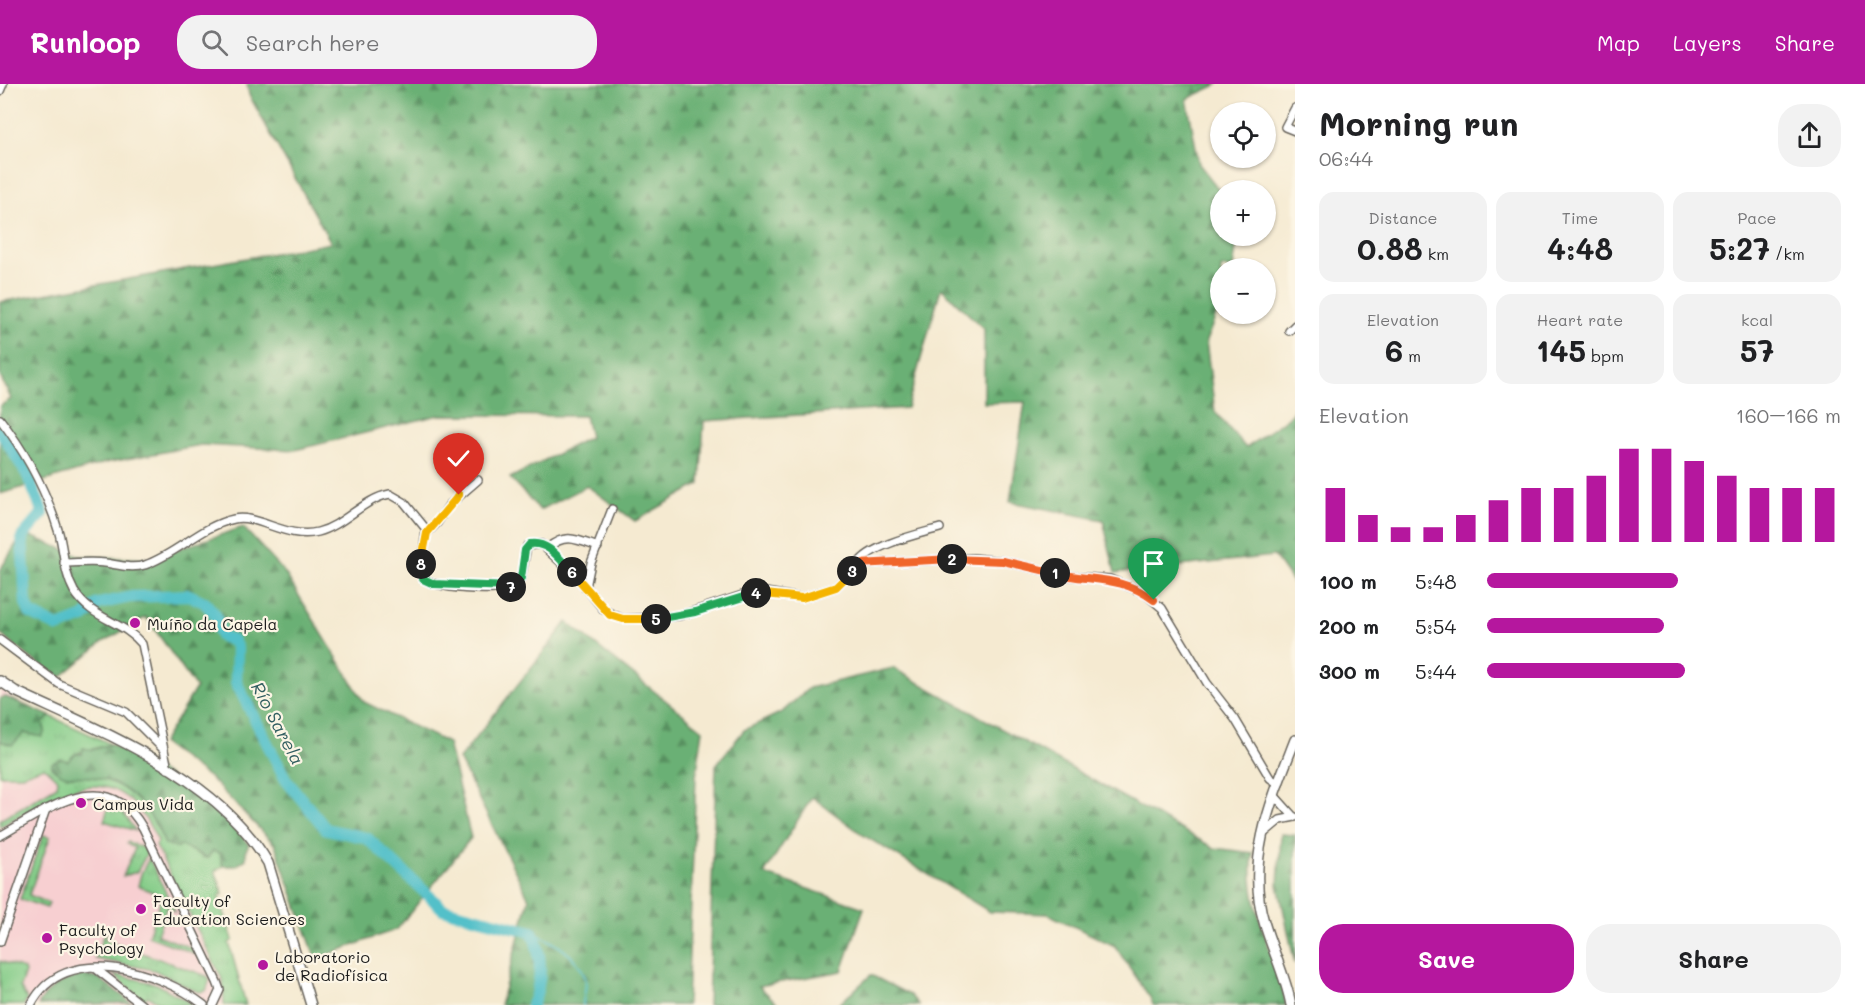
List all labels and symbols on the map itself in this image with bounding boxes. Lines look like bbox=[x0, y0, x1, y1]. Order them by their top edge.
pin bbox=[433, 433, 484, 495]
pin bbox=[1128, 538, 1179, 600]
pin: 2 bbox=[937, 544, 967, 574]
pin: 8 bbox=[406, 549, 436, 579]
pin: 3 bbox=[837, 556, 867, 586]
pin: 6 bbox=[557, 557, 587, 587]
pin: 1 bbox=[1040, 558, 1070, 588]
pin: 7 bbox=[496, 572, 526, 602]
pin: 4 bbox=[741, 578, 771, 608]
pin: 5 bbox=[641, 604, 671, 634]
place label: Muíño da Capela bbox=[147, 613, 277, 634]
marker: Muíño da Capela bbox=[128, 616, 142, 630]
water label: Río Sarela bbox=[246, 677, 310, 769]
place label: Campus Vida bbox=[93, 793, 194, 814]
marker: Campus Vida bbox=[74, 796, 88, 810]
place label: Faculty of Education Sciences bbox=[153, 890, 305, 929]
marker: Faculty of Education Sciences bbox=[134, 902, 148, 916]
place label: Faculty of Psychology bbox=[59, 919, 144, 958]
marker: Faculty of Psychology bbox=[40, 931, 54, 945]
place label: Laboratorio de Radiofísica bbox=[275, 946, 388, 985]
marker: Laboratorio de Radiofísica bbox=[256, 958, 270, 972]

